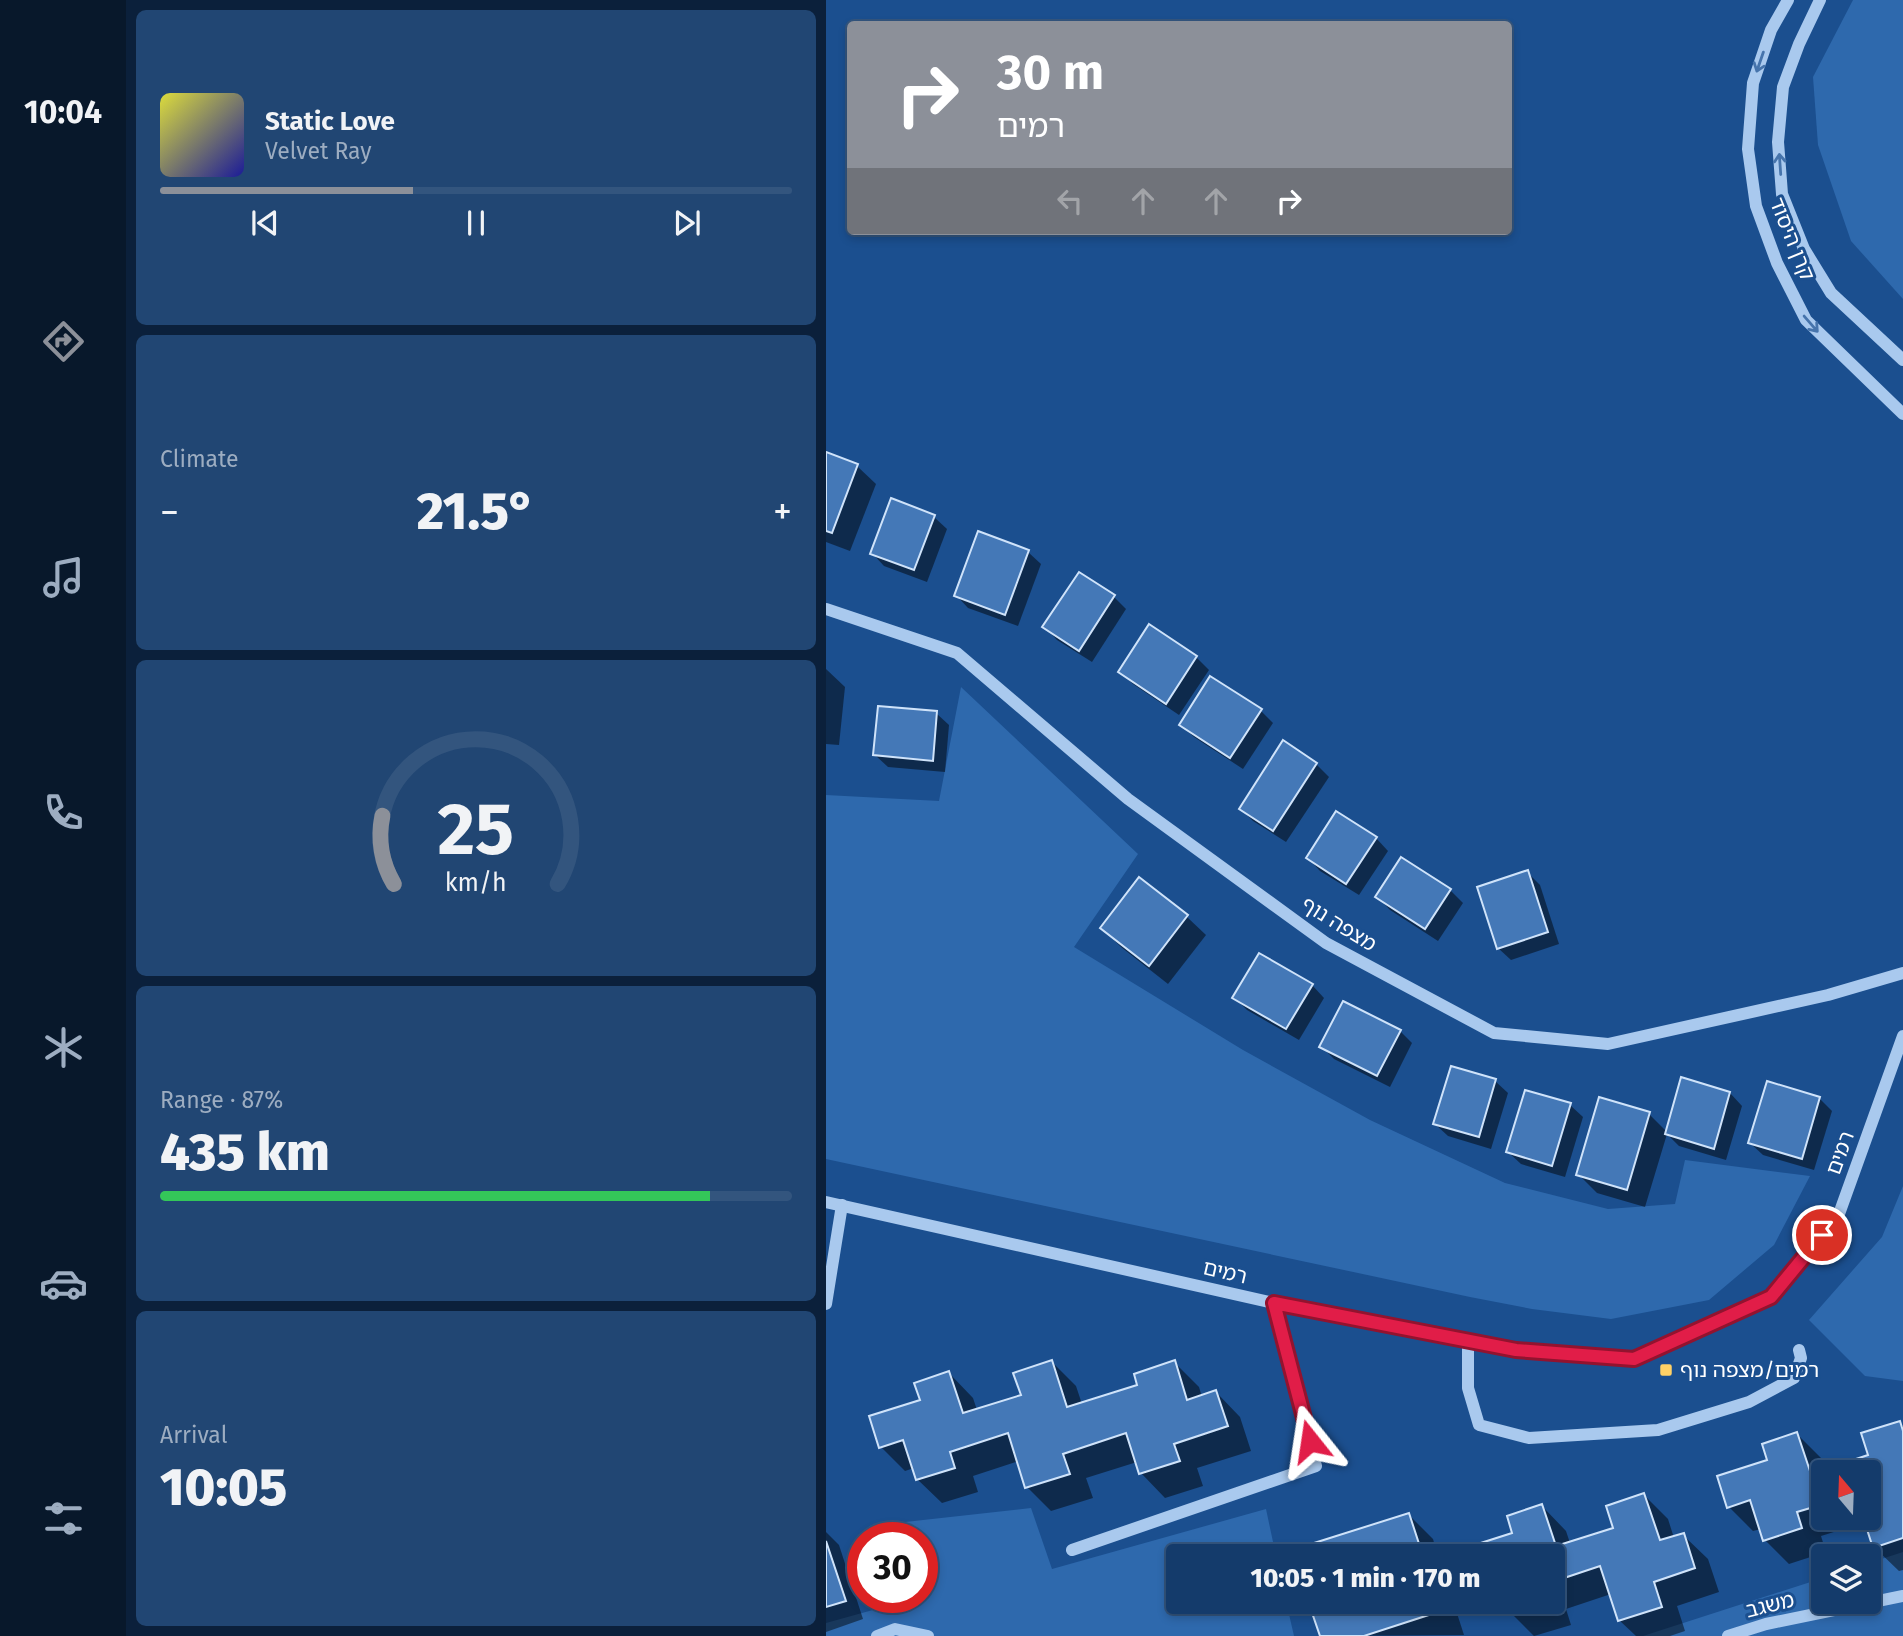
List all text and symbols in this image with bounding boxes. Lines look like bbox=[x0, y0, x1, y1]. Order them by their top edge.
text: 30 m bbox=[997, 43, 1104, 102]
icon: right bbox=[882, 49, 973, 140]
one-way arrow bbox=[1753, 51, 1765, 73]
text: 10:04 bbox=[24, 93, 102, 131]
text: Static Love bbox=[265, 106, 395, 137]
text: רמים bbox=[997, 107, 1065, 145]
text: Velvet Ray bbox=[265, 137, 372, 165]
one-way arrow bbox=[1773, 153, 1786, 175]
icon: left bbox=[1051, 182, 1089, 220]
icon: ahead bbox=[1124, 182, 1162, 220]
icon: ahead bbox=[1197, 182, 1235, 220]
icon: right bbox=[1270, 182, 1308, 220]
street label: קרן היסוד bbox=[1764, 194, 1820, 284]
icon: previous bbox=[246, 204, 284, 242]
icon: pause bbox=[457, 204, 495, 242]
icon: next bbox=[668, 204, 706, 242]
one-way arrow bbox=[1803, 314, 1819, 332]
icon: directions bbox=[39, 317, 88, 366]
text: Climate bbox=[160, 445, 239, 473]
text: 21.5° bbox=[417, 480, 535, 543]
text: − bbox=[160, 489, 179, 535]
text: + bbox=[773, 489, 792, 535]
icon: music bbox=[39, 553, 88, 602]
text: 25 bbox=[438, 786, 514, 873]
icon: phone bbox=[39, 788, 88, 837]
text: km/h bbox=[445, 868, 507, 898]
street label: מצפה נוף bbox=[1297, 891, 1381, 957]
icon: climate bbox=[39, 1023, 88, 1072]
text: Range · 87% bbox=[160, 1086, 283, 1114]
text: 435 km bbox=[160, 1121, 330, 1184]
street label: רמים bbox=[1820, 1128, 1860, 1178]
pin bbox=[1792, 1205, 1852, 1265]
icon: arrive bbox=[1803, 1216, 1841, 1254]
street label: רמים bbox=[1200, 1254, 1250, 1290]
icon: car bbox=[39, 1259, 88, 1308]
place label: רמים/מצפה נוף bbox=[1680, 1357, 1819, 1383]
marker: רמים/מצפה נוף bbox=[1658, 1362, 1674, 1378]
position arrow bbox=[1273, 1404, 1347, 1478]
text: Arrival bbox=[160, 1421, 227, 1449]
text: 10:05 bbox=[160, 1456, 287, 1519]
north arrow bbox=[1811, 1460, 1881, 1530]
map controls bbox=[1811, 1460, 1881, 1614]
icon: filters bbox=[39, 1494, 88, 1543]
speed limit sign: 30 bbox=[847, 1522, 938, 1613]
button: layers bbox=[1811, 1544, 1881, 1614]
text: 10:05 · 1 min · 170 m bbox=[1251, 1563, 1480, 1594]
street label: משגב bbox=[1743, 1586, 1797, 1624]

